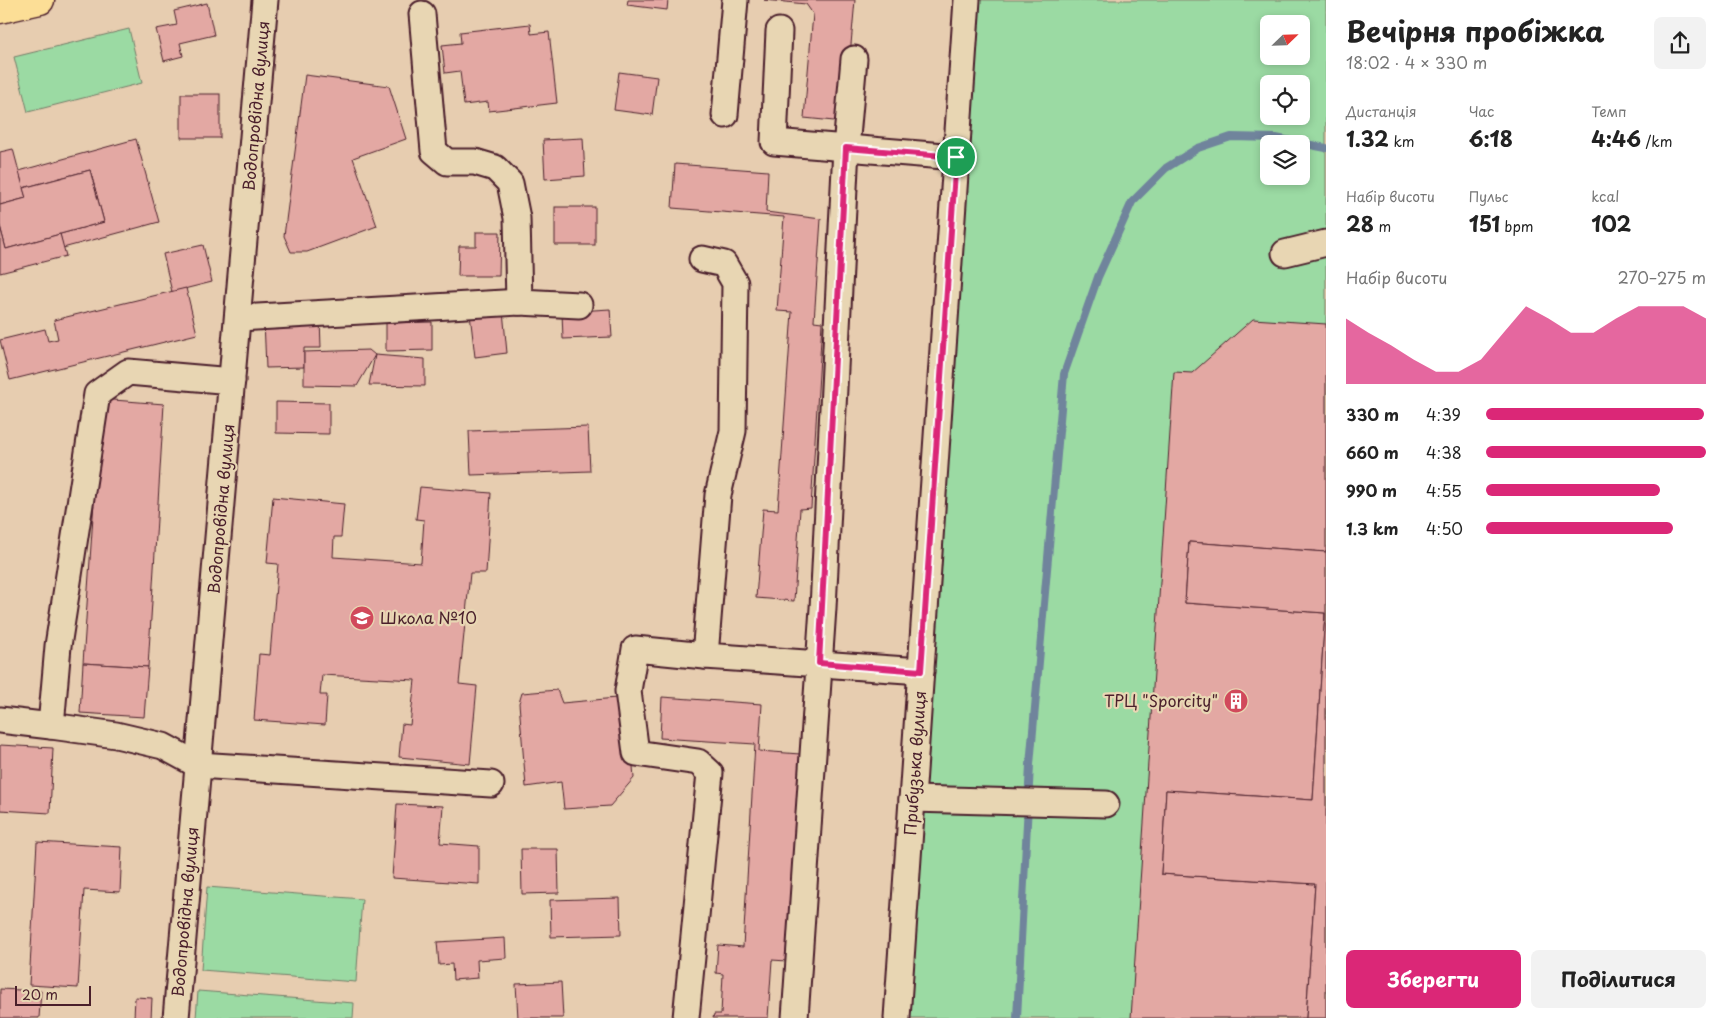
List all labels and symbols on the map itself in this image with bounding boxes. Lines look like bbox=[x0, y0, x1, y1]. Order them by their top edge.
north arrow bbox=[1260, 15, 1310, 65]
street label: Водопровідна вулиця bbox=[236, 20, 274, 192]
pin bbox=[935, 136, 977, 178]
street label: Водопровідна вулиця bbox=[201, 423, 239, 595]
school or university icon: Школа №10 bbox=[349, 605, 375, 631]
place label: Школа №10 bbox=[380, 605, 477, 629]
place label: ТРЦ "Sporcity" bbox=[1104, 688, 1218, 712]
building icon: ТРЦ "Sporcity" bbox=[1223, 688, 1249, 714]
street label: Прибузька вулиця bbox=[897, 690, 931, 836]
street label: Водопровідна вулиця bbox=[165, 826, 203, 998]
scale bar bbox=[15, 983, 91, 1006]

